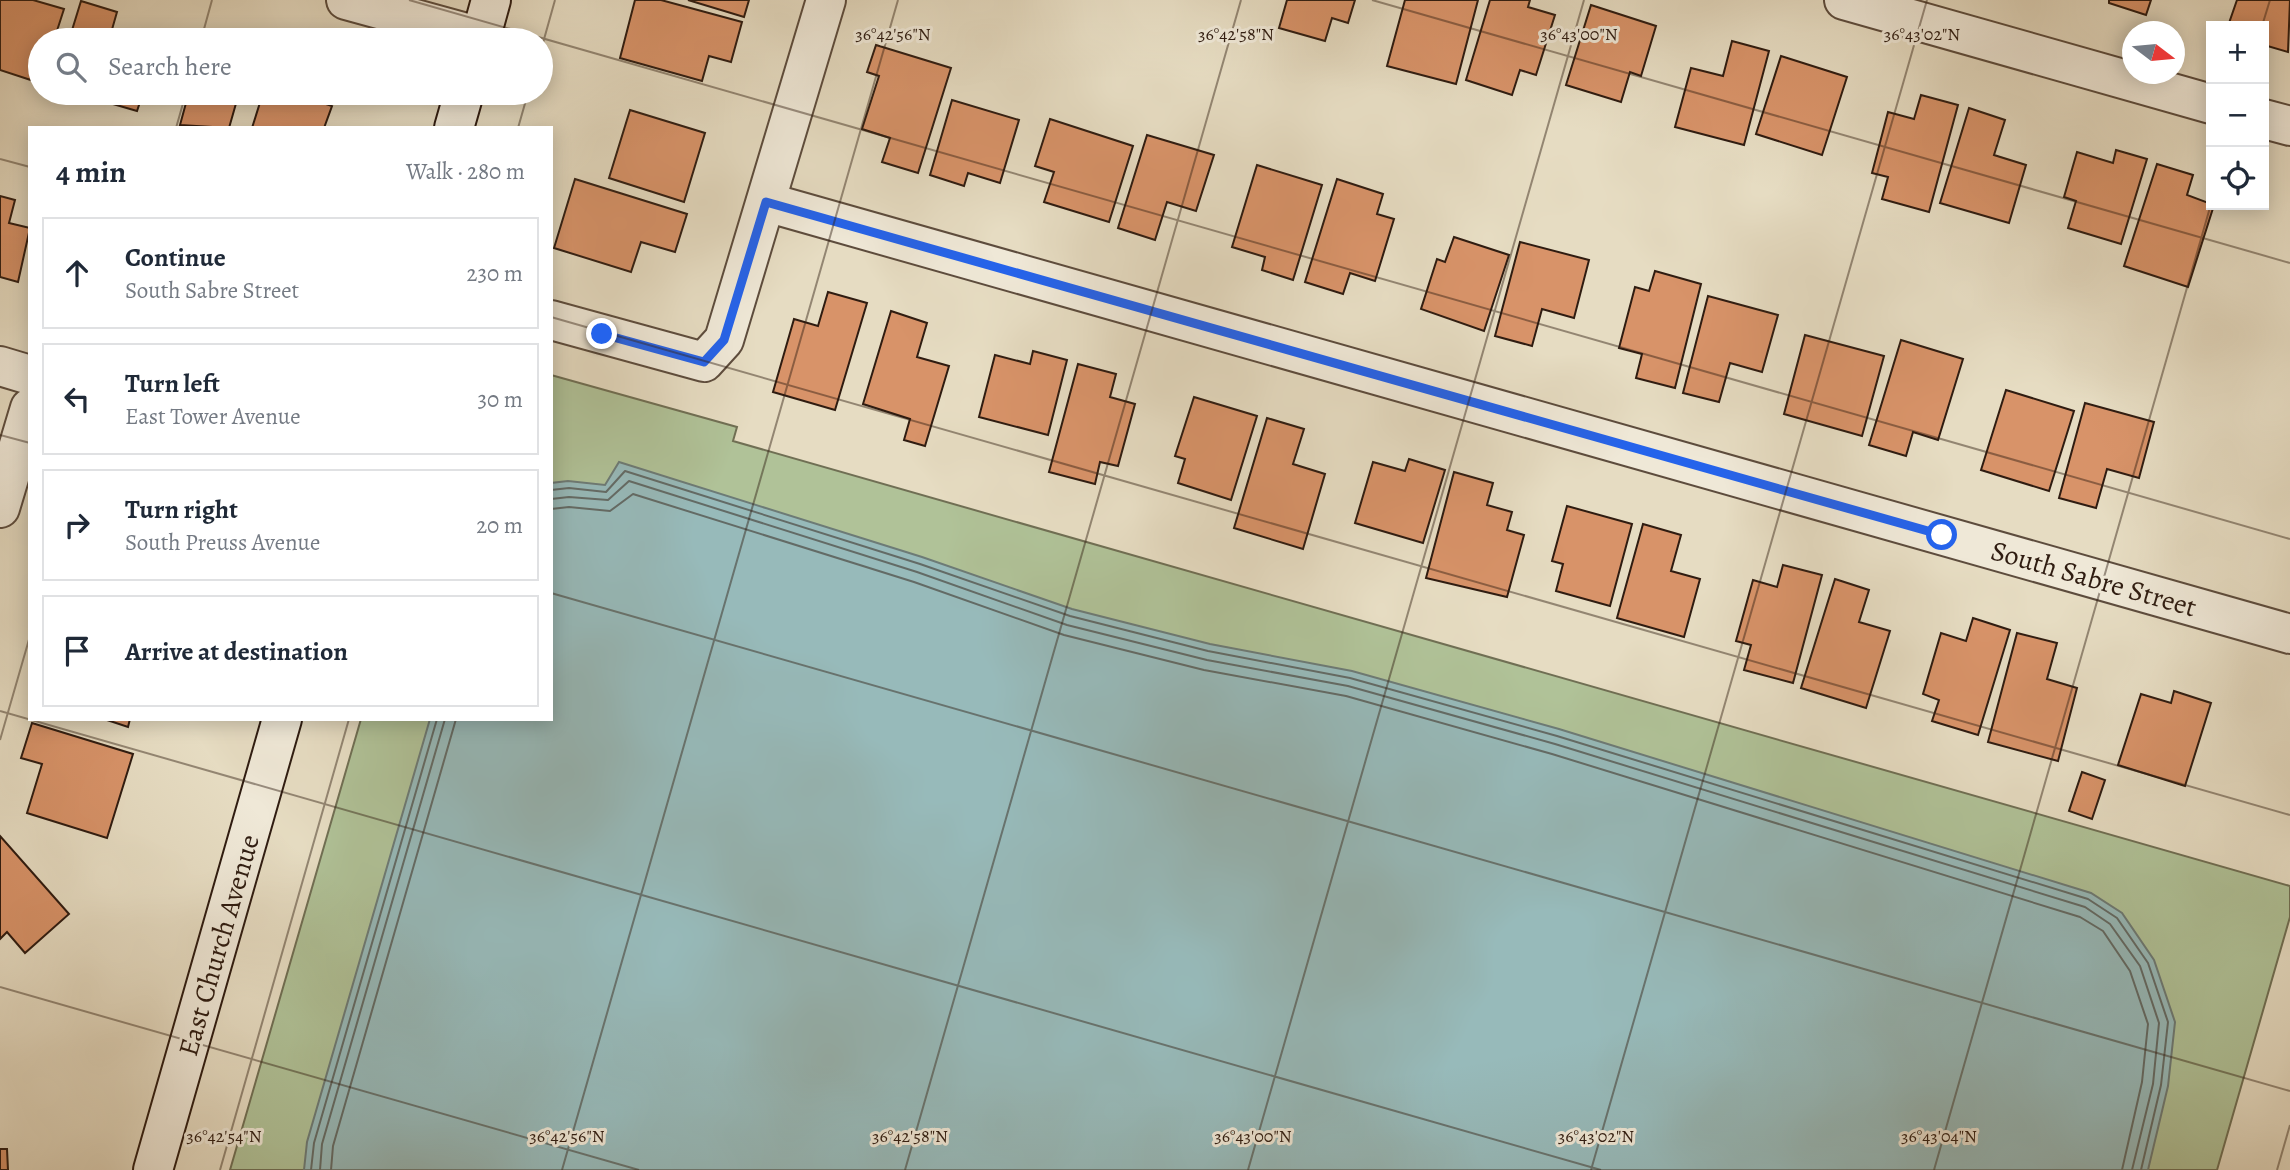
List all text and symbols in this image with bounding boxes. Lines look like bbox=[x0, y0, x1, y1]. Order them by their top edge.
north arrow bbox=[2122, 21, 2185, 84]
map controls bbox=[2206, 21, 2269, 210]
button: + bbox=[2206, 21, 2269, 84]
text: 36°42'56"N bbox=[855, 22, 931, 46]
text: 36°42'58"N bbox=[1198, 22, 1274, 46]
text: 36°43'00"N bbox=[1540, 22, 1618, 46]
text: 36°43'02"N bbox=[1884, 22, 1960, 46]
search box bbox=[28, 28, 553, 105]
icon: search bbox=[52, 48, 90, 86]
text: Search here bbox=[108, 49, 232, 84]
button: − bbox=[2206, 84, 2269, 147]
button: locate bbox=[2206, 147, 2269, 210]
text: 4 min bbox=[56, 152, 126, 192]
text: Walk · 280 m bbox=[406, 156, 525, 187]
text: Continue bbox=[125, 240, 226, 275]
icon: ahead bbox=[58, 254, 96, 292]
text: 230 m bbox=[467, 258, 523, 289]
text: South Sabre Street bbox=[125, 275, 299, 306]
route end bbox=[586, 318, 617, 349]
text: Turn left bbox=[125, 366, 220, 401]
icon: left bbox=[58, 380, 96, 418]
text: 30 m bbox=[477, 384, 523, 415]
text: East Tower Avenue bbox=[125, 401, 301, 432]
text: Turn right bbox=[125, 492, 238, 527]
icon: right bbox=[58, 506, 96, 544]
text: 20 m bbox=[476, 510, 523, 541]
route start bbox=[1926, 519, 1957, 550]
text: South Preuss Avenue bbox=[125, 527, 320, 558]
street label: South Sabre Street bbox=[1987, 531, 2201, 626]
icon: arrive bbox=[58, 632, 96, 670]
text: Arrive at destination bbox=[125, 634, 348, 669]
street label: East Church Avenue bbox=[169, 830, 269, 1061]
text: 36°42'54"N bbox=[186, 1124, 262, 1148]
text: 36°42'56"N bbox=[529, 1124, 605, 1148]
text: 36°42'58"N bbox=[872, 1124, 948, 1148]
text: 36°43'00"N bbox=[1214, 1124, 1292, 1148]
text: 36°43'02"N bbox=[1558, 1124, 1634, 1148]
text: 36°43'04"N bbox=[1901, 1124, 1977, 1148]

